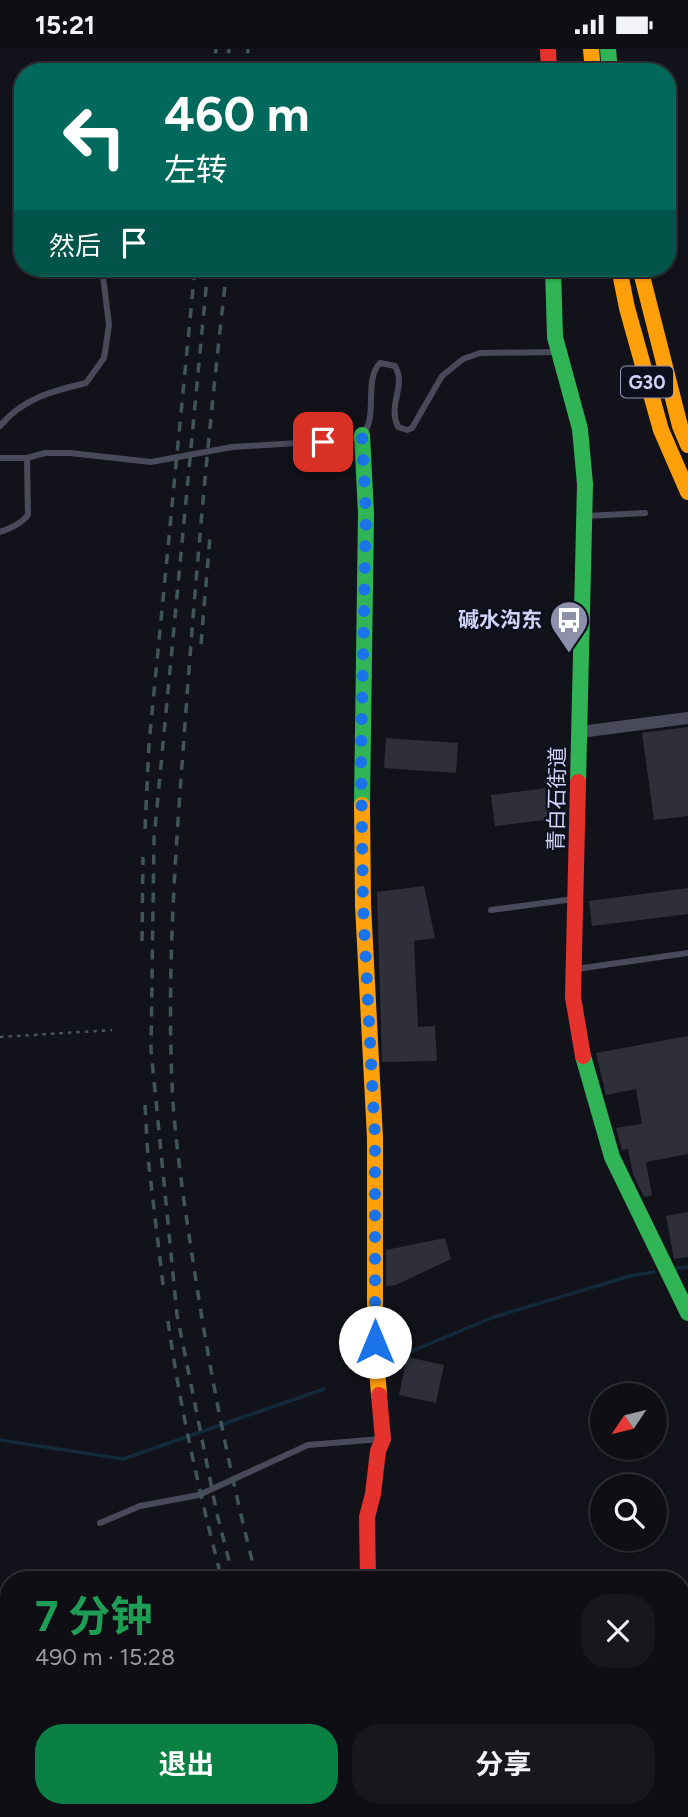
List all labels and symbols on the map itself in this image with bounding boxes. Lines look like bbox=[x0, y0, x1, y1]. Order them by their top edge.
road number: G30 bbox=[621, 367, 673, 397]
pin bbox=[293, 412, 353, 472]
bus stop icon: 碱水沟东 bbox=[548, 599, 590, 654]
place label: 碱水沟东 bbox=[458, 607, 542, 632]
street label: 青白石街道 bbox=[543, 746, 570, 852]
position arrow bbox=[338, 1305, 412, 1379]
north arrow bbox=[590, 1383, 667, 1459]

